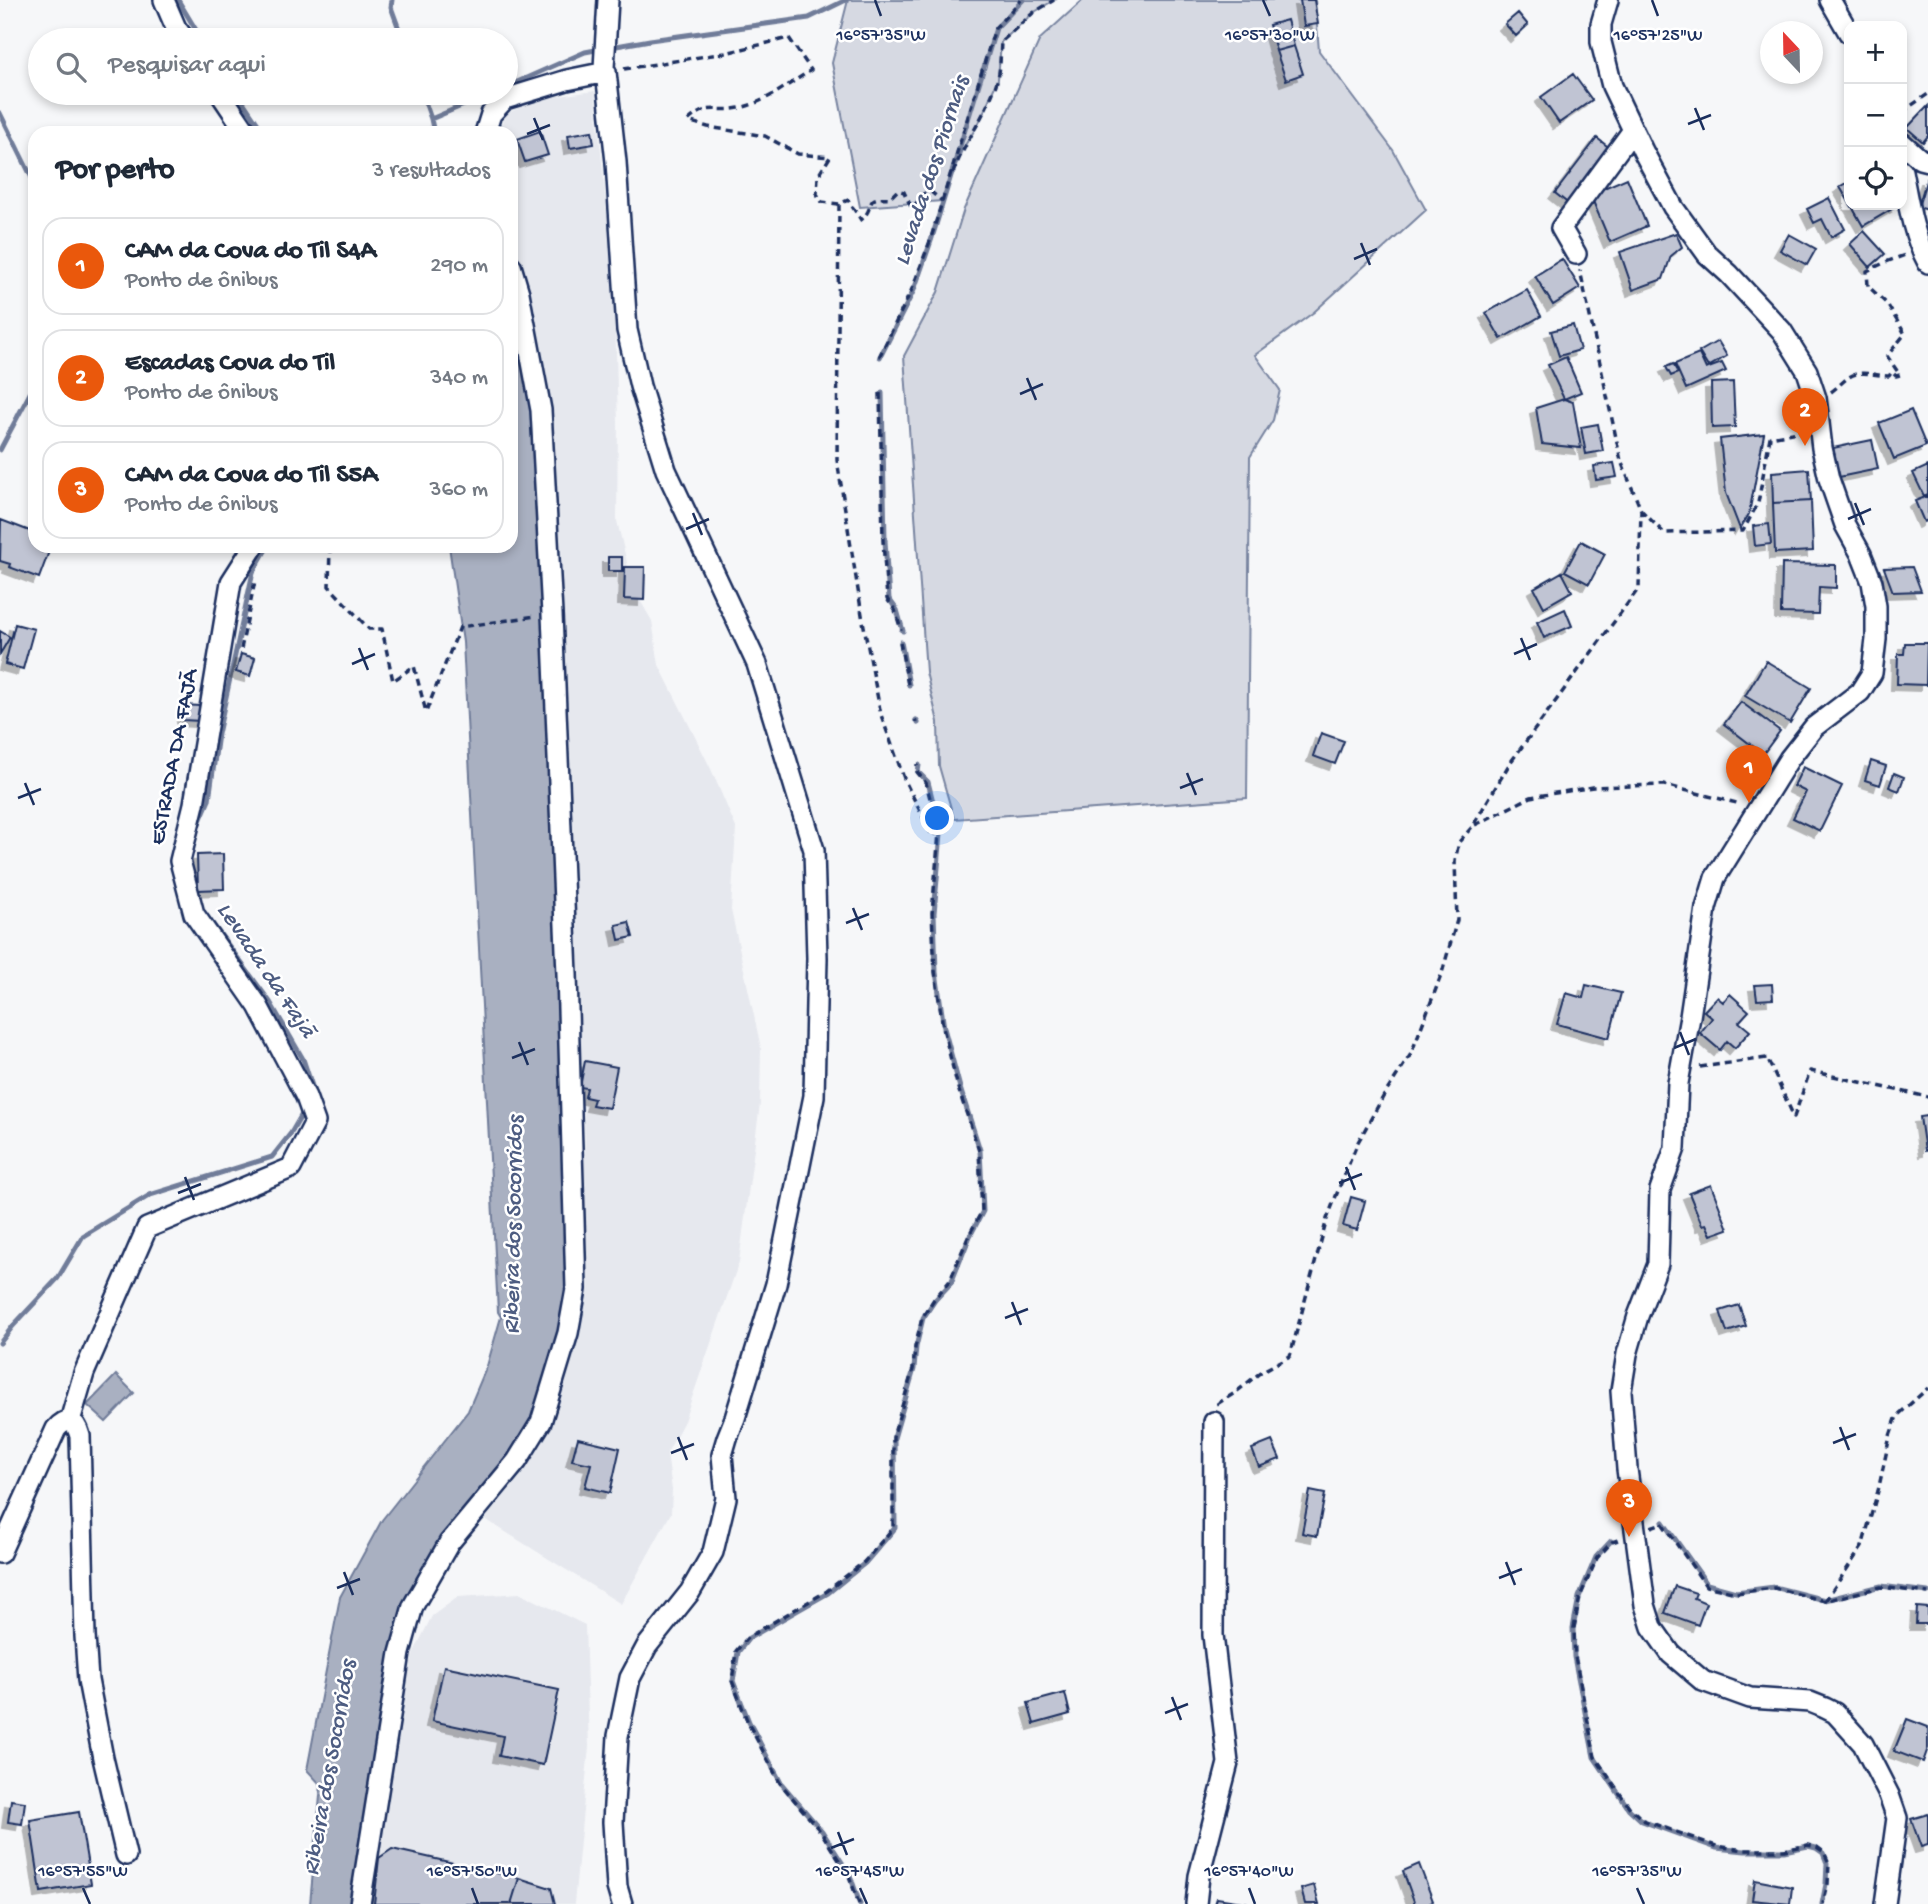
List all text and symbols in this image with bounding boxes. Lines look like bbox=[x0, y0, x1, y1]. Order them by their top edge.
north arrow bbox=[1760, 21, 1823, 84]
map controls bbox=[1844, 21, 1907, 210]
button: + bbox=[1844, 21, 1907, 84]
text: 16°57'35"W bbox=[835, 26, 926, 47]
text: 16°57'30"W bbox=[1224, 26, 1315, 47]
text: 16°57'25"W bbox=[1613, 26, 1702, 47]
search box bbox=[28, 28, 518, 105]
icon: search bbox=[52, 48, 90, 86]
text: Pesquisar aqui bbox=[108, 51, 266, 82]
water label: Levada dos Piornais bbox=[889, 71, 978, 269]
button: − bbox=[1844, 84, 1907, 147]
button: locate bbox=[1844, 147, 1907, 210]
text: Por perto bbox=[56, 154, 175, 189]
text: 3 resultados bbox=[372, 158, 490, 185]
text: CAM da Cova do Til S4A bbox=[125, 237, 376, 268]
text: 1 bbox=[76, 253, 86, 280]
text: 290 m bbox=[430, 253, 488, 280]
text: Ponto de ônibus bbox=[125, 268, 277, 295]
text: Escadas Cova do Til bbox=[125, 349, 335, 380]
text: 2 bbox=[75, 365, 87, 392]
text: 340 m bbox=[430, 365, 488, 392]
text: Ponto de ônibus bbox=[125, 380, 277, 407]
pin: 2 bbox=[1782, 388, 1828, 446]
text: CAM da Cova do Til S5A bbox=[125, 461, 378, 492]
text: 3 bbox=[75, 477, 87, 504]
text: 360 m bbox=[430, 477, 488, 504]
text: Ponto de ônibus bbox=[125, 492, 277, 519]
street label: ESTRADA DA FAJÃ bbox=[145, 665, 206, 847]
pin: 1 bbox=[1726, 745, 1772, 803]
your location bbox=[920, 801, 954, 835]
water label: Levada da Fajã bbox=[209, 898, 322, 1046]
water label: Ribeira dos Socorridos bbox=[499, 1113, 531, 1334]
pin: 3 bbox=[1606, 1479, 1652, 1537]
water label: Ribeira dos Socorridos bbox=[298, 1656, 365, 1878]
text: 16°57'55"W bbox=[37, 1862, 128, 1883]
text: 16°57'50"W bbox=[426, 1862, 517, 1883]
text: 16°57'45"W bbox=[815, 1862, 904, 1883]
text: 16°57'40"W bbox=[1203, 1862, 1294, 1883]
text: 16°57'35"W bbox=[1591, 1862, 1682, 1883]

